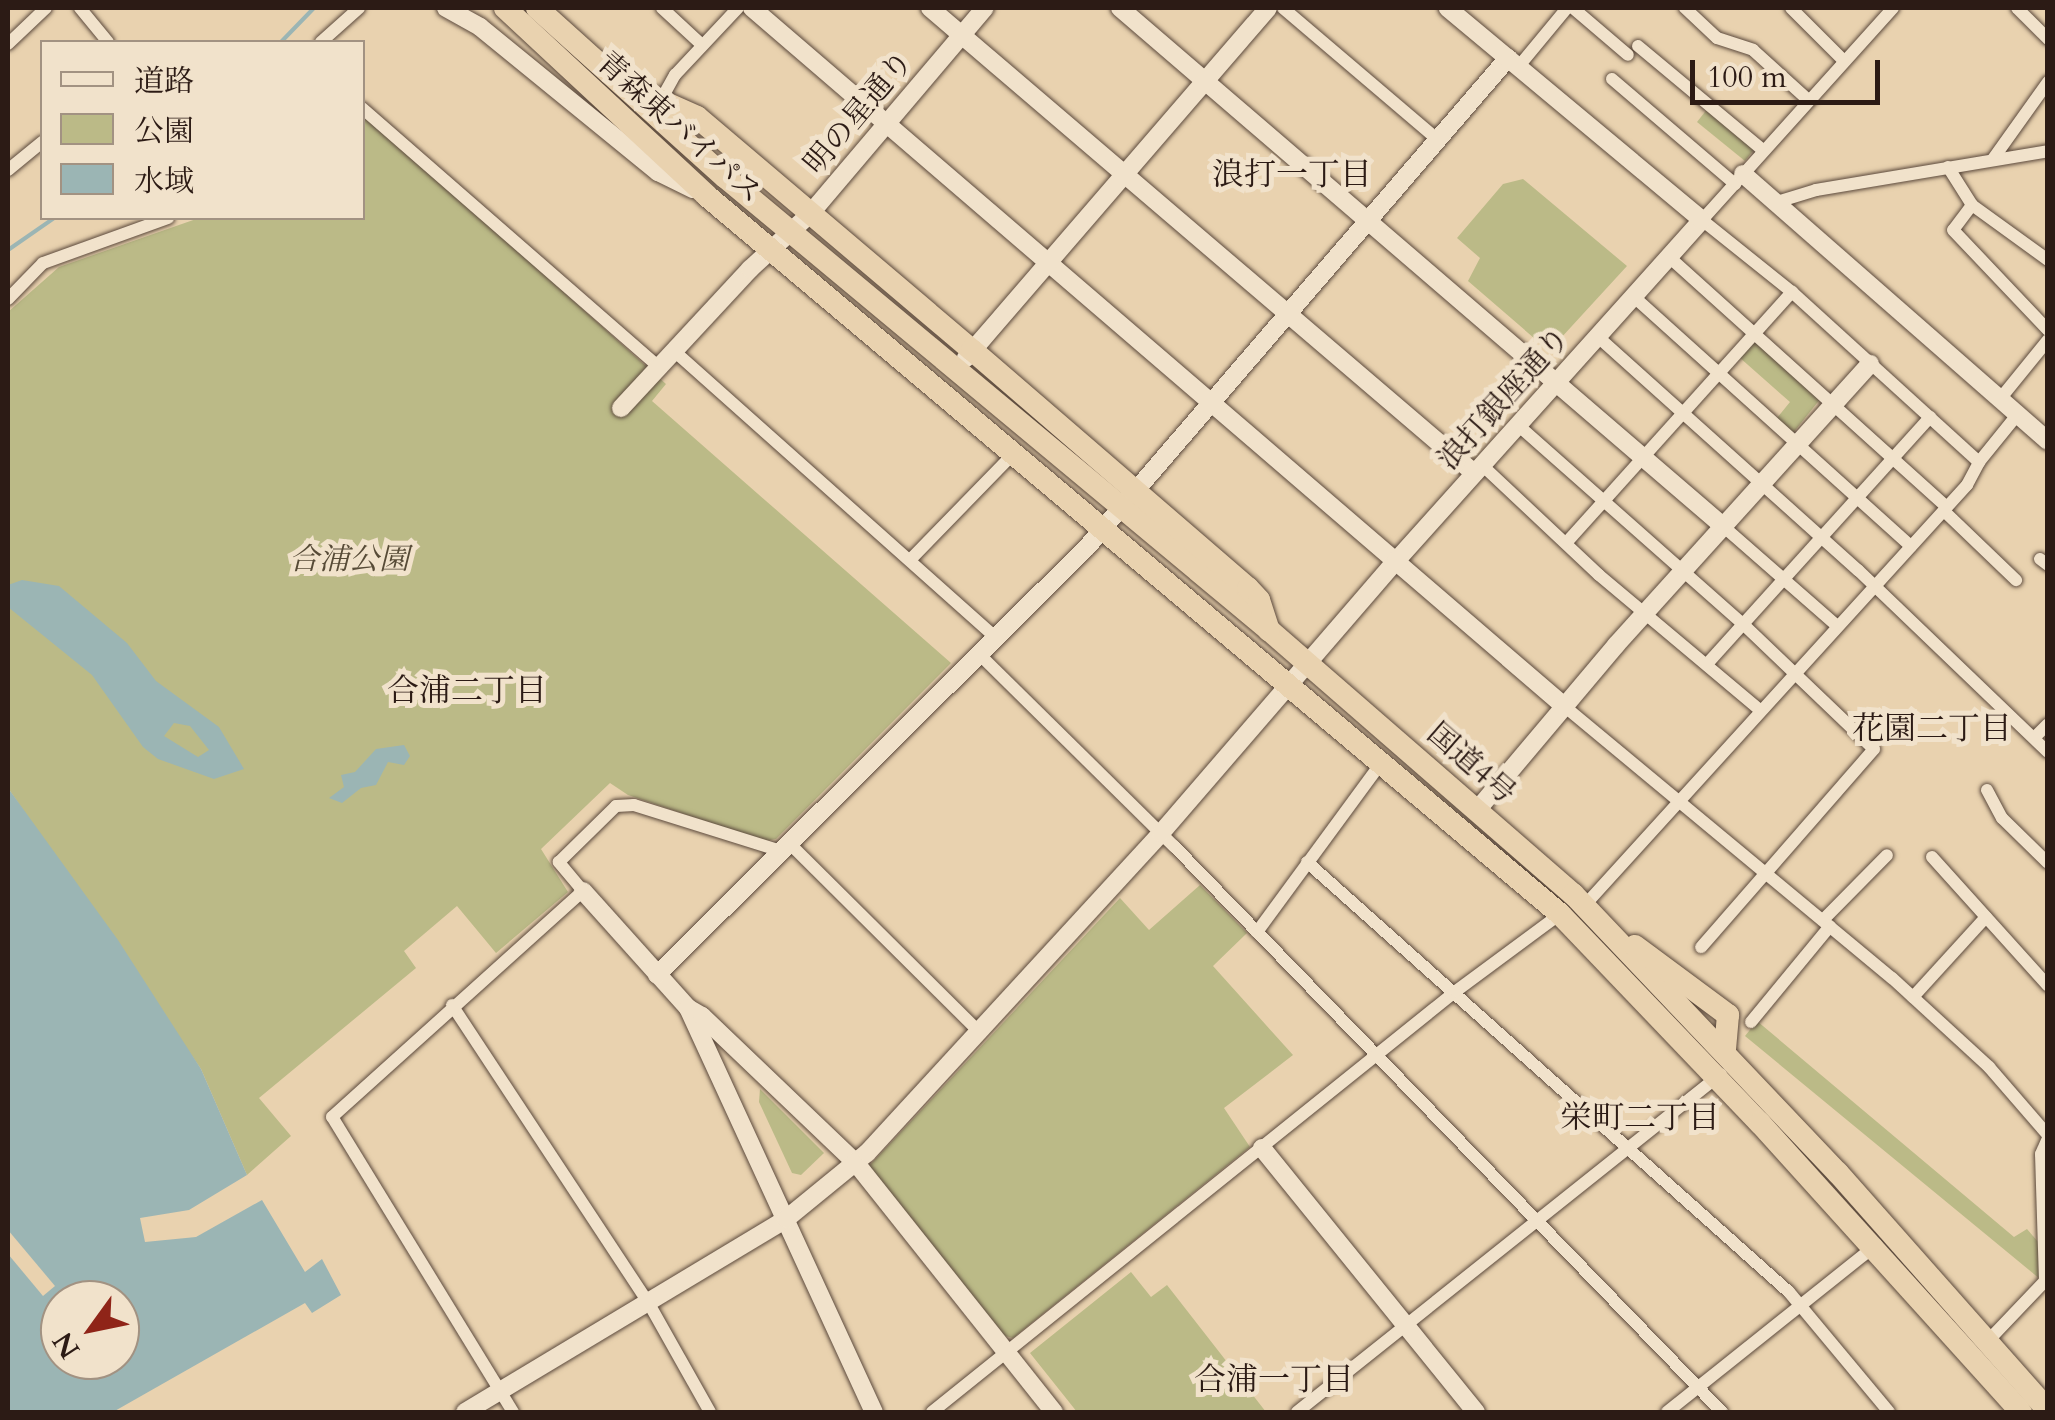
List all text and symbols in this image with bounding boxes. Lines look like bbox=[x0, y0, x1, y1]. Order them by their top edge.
legend bbox=[40, 40, 365, 220]
scale bar bbox=[1695, 40, 1885, 102]
street label: 青森東バイパス bbox=[589, 44, 769, 212]
street label: 明の星通り bbox=[797, 44, 921, 182]
text: 100 m bbox=[1707, 57, 1787, 98]
text: 道路 bbox=[134, 61, 194, 102]
text: 公園 bbox=[134, 111, 194, 152]
district label: 浪打一丁目 bbox=[1212, 156, 1372, 194]
text: 水域 bbox=[134, 161, 194, 202]
street label: 浪打銀座通り bbox=[1430, 320, 1578, 478]
park label: 合浦公園 bbox=[289, 542, 409, 578]
district label: 合浦二丁目 bbox=[387, 672, 547, 710]
district label: 花園二丁目 bbox=[1852, 710, 2012, 748]
street label: 国道4号 bbox=[1419, 716, 1523, 812]
district label: 栄町二丁目 bbox=[1560, 1099, 1720, 1137]
north arrow bbox=[40, 1280, 140, 1380]
text: N bbox=[44, 1325, 89, 1366]
district label: 合浦一丁目 bbox=[1194, 1361, 1354, 1399]

